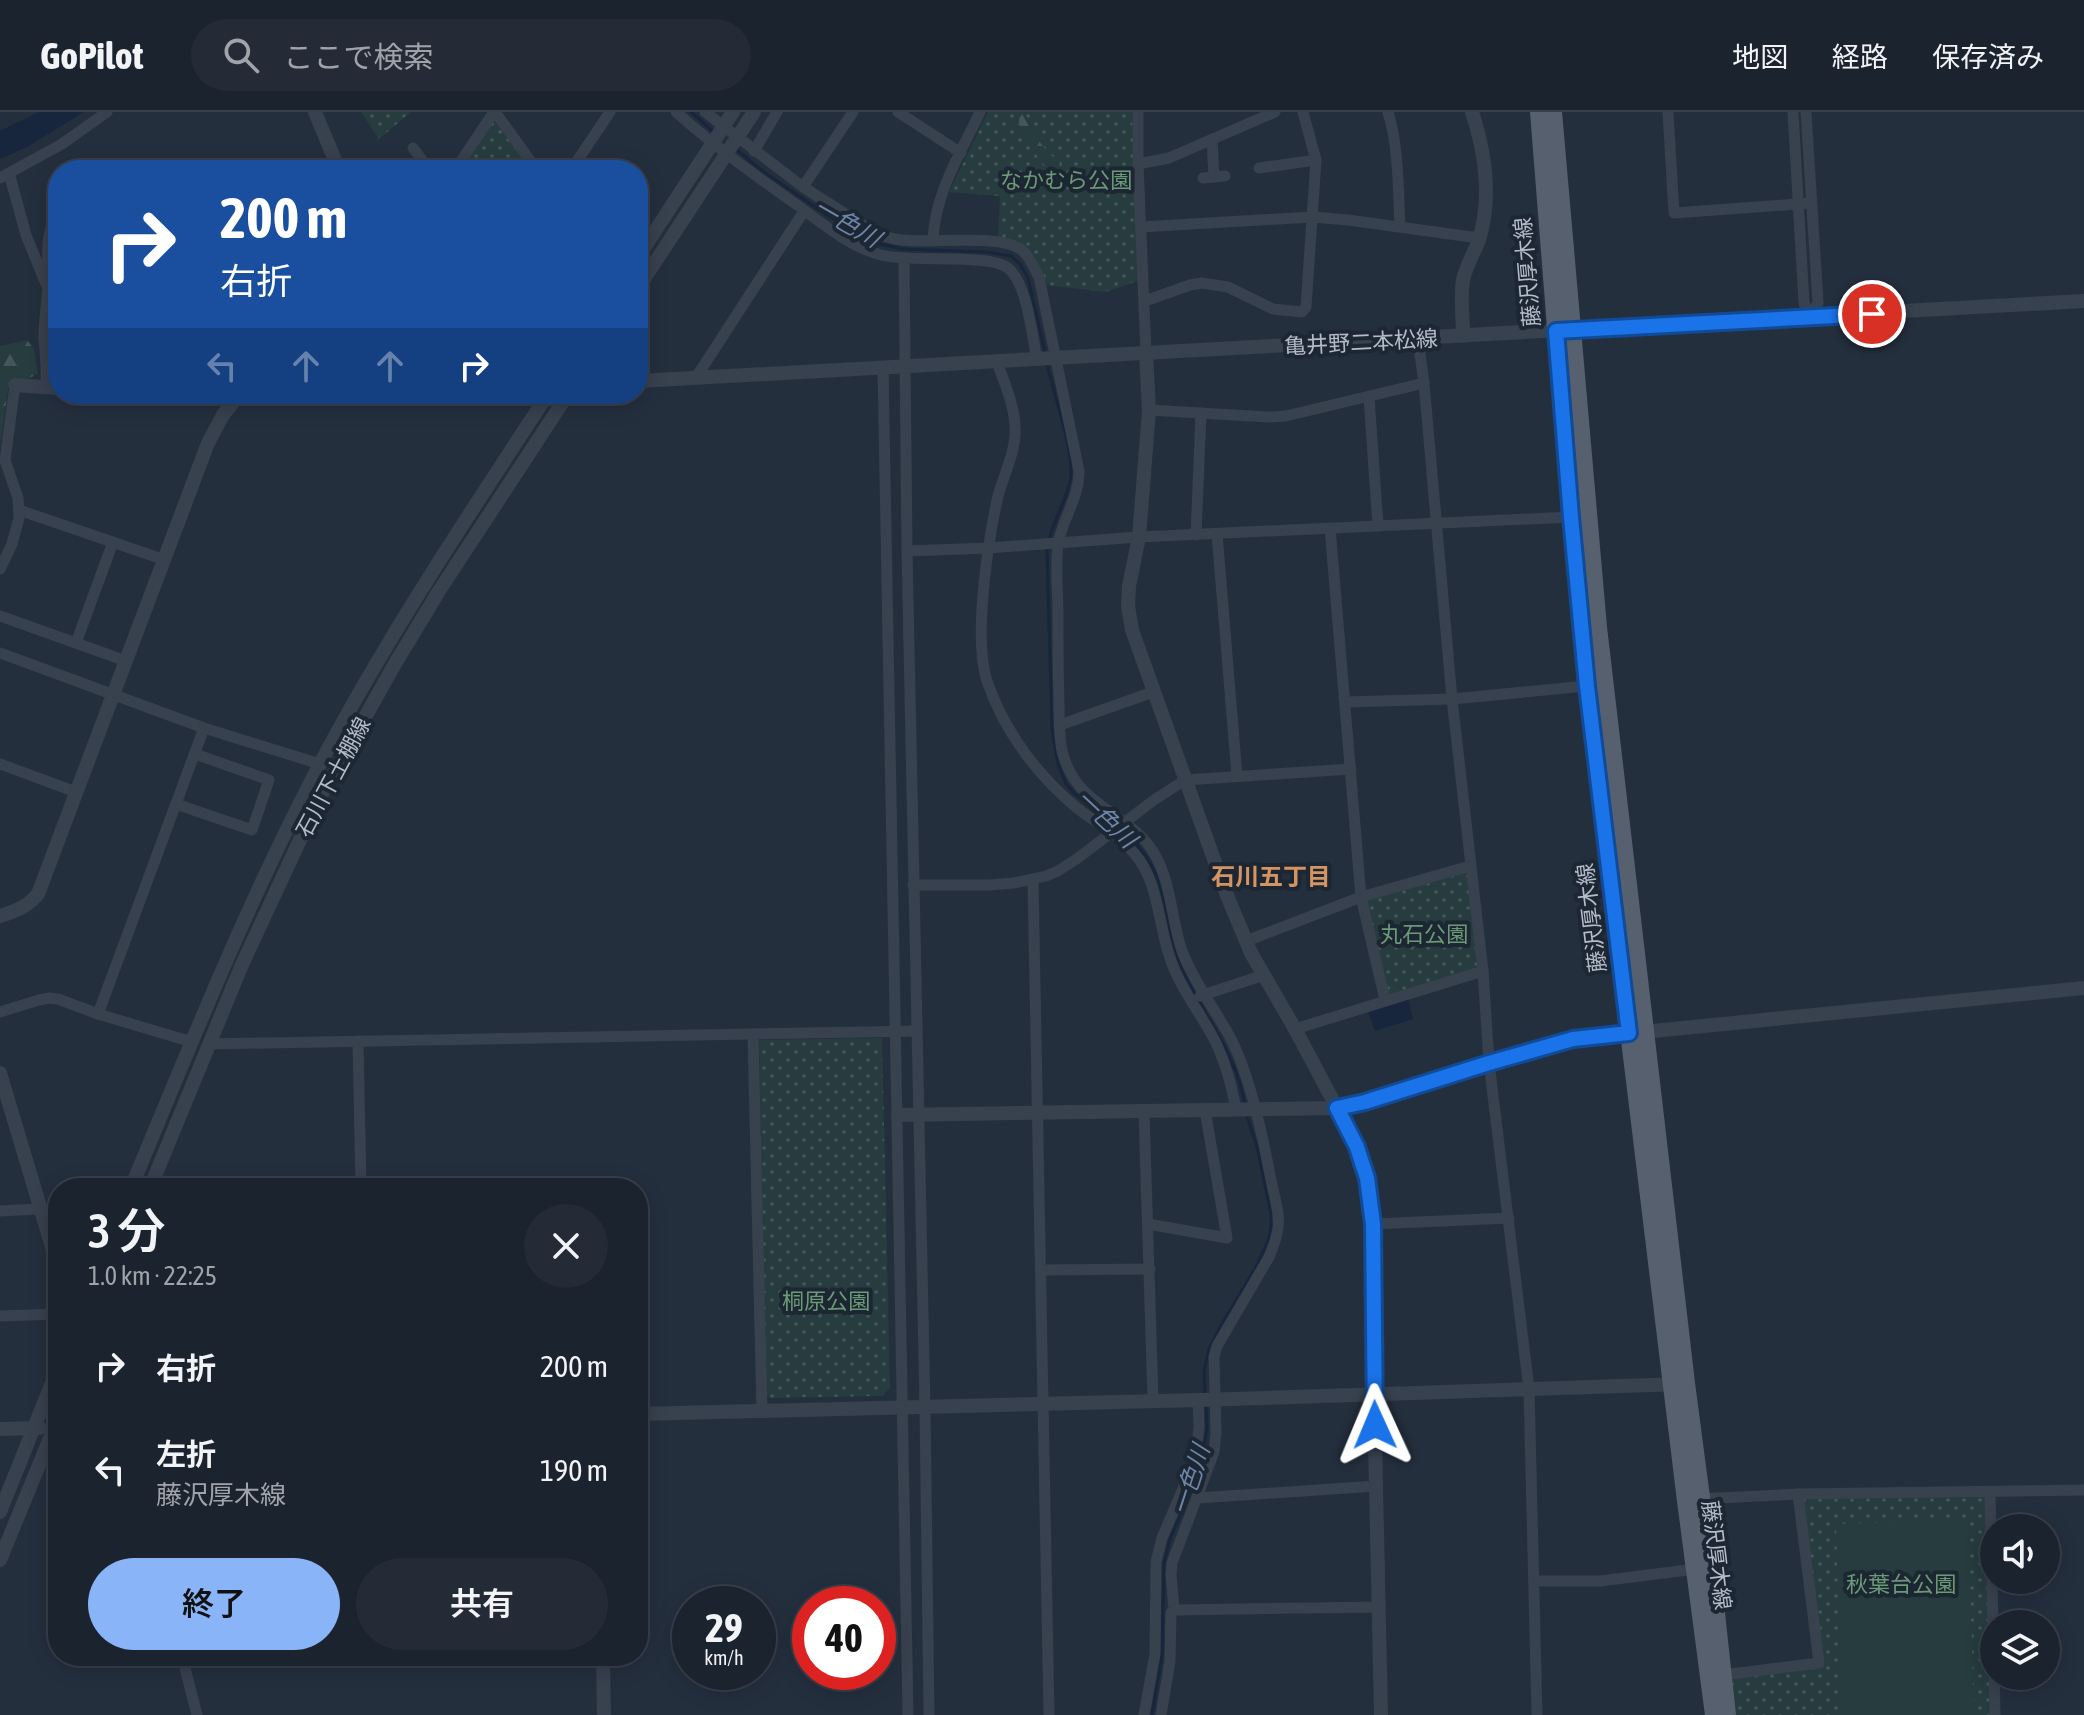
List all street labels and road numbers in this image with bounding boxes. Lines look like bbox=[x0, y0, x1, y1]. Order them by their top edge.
street label: 藤沢厚木線 bbox=[1509, 216, 1545, 328]
street label: 亀井野二本松線 bbox=[1283, 325, 1439, 359]
street label: 石川下土棚線 bbox=[291, 713, 375, 841]
street label: 藤沢厚木線 bbox=[1571, 862, 1611, 974]
street label: 藤沢厚木線 bbox=[1697, 1499, 1737, 1611]

